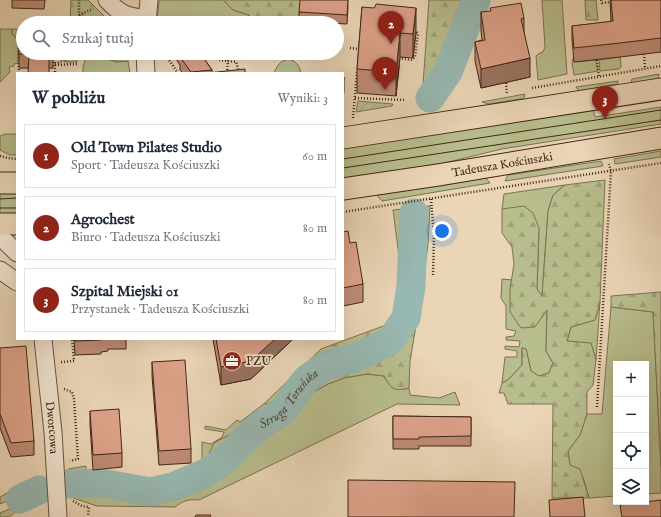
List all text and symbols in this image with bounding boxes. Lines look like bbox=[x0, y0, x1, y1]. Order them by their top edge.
pin: 2 bbox=[378, 11, 404, 44]
search box bbox=[16, 16, 344, 60]
icon: search bbox=[30, 27, 52, 49]
text: Szukaj tutaj bbox=[62, 29, 134, 48]
pin: 1 bbox=[372, 57, 398, 90]
pin: 3 bbox=[592, 86, 618, 119]
text: W pobliżu bbox=[32, 88, 105, 109]
text: Wyniki: 3 bbox=[277, 90, 328, 107]
text: Old Town Pilates Studio bbox=[71, 138, 222, 157]
text: 1 bbox=[44, 148, 48, 165]
text: 60 m bbox=[302, 148, 327, 165]
street label: Tadeusza Kościuszki bbox=[451, 149, 554, 180]
text: Sport · Tadeusza Kościuszki bbox=[71, 157, 220, 174]
text: Agrochest bbox=[71, 210, 135, 229]
text: 2 bbox=[43, 220, 49, 237]
text: 80 m bbox=[303, 220, 327, 237]
your location bbox=[432, 221, 452, 241]
text: Biuro · Tadeusza Kościuszki bbox=[71, 229, 221, 246]
text: Szpital Miejski 01 bbox=[71, 282, 179, 301]
text: 3 bbox=[44, 292, 48, 309]
text: 80 m bbox=[303, 292, 327, 309]
text: Przystanek · Tadeusza Kościuszki bbox=[71, 301, 249, 318]
office icon: PZU bbox=[221, 350, 243, 372]
place label: PZU bbox=[246, 354, 272, 369]
map controls bbox=[613, 361, 649, 505]
button: + bbox=[613, 361, 649, 397]
water label: Struga Toruńska bbox=[256, 365, 322, 433]
button: − bbox=[613, 397, 649, 433]
street label: Dworcowa bbox=[42, 400, 62, 455]
button: locate bbox=[613, 433, 649, 469]
button: layers bbox=[613, 469, 649, 505]

